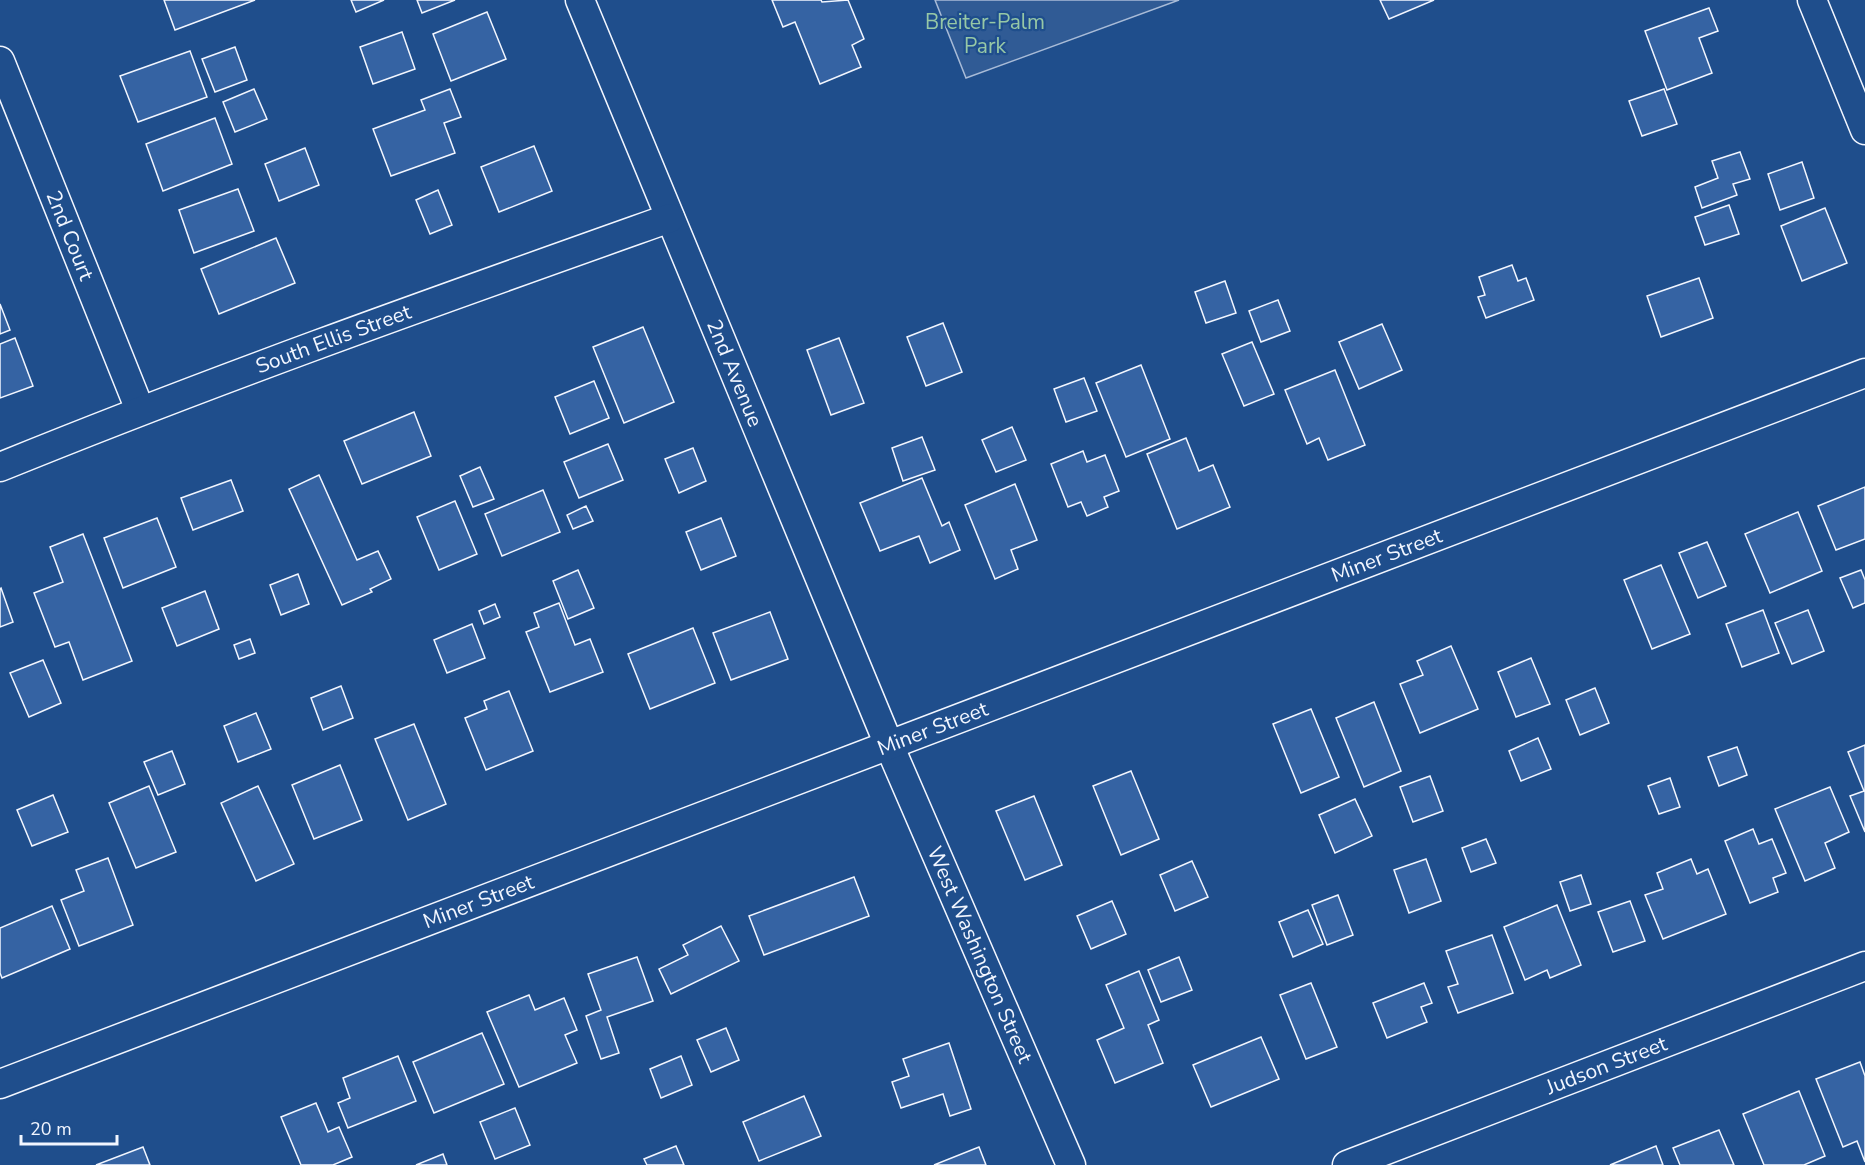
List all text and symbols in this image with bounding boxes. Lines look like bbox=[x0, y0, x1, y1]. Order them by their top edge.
park label: Breiter-Palm Park bbox=[925, 8, 1045, 60]
street label: 2nd Court bbox=[39, 186, 101, 285]
street label: South Ellis Street bbox=[252, 298, 415, 380]
street label: 2nd Avenue bbox=[700, 315, 769, 431]
street label: Miner Street bbox=[1327, 521, 1447, 589]
street label: Miner Street bbox=[873, 694, 992, 762]
street label: West Washington Street bbox=[921, 842, 1039, 1068]
street label: Miner Street bbox=[419, 868, 538, 935]
street label: Judson Street bbox=[1541, 1029, 1672, 1102]
scale bar bbox=[21, 1108, 117, 1146]
text: 20 m bbox=[30, 1117, 72, 1141]

